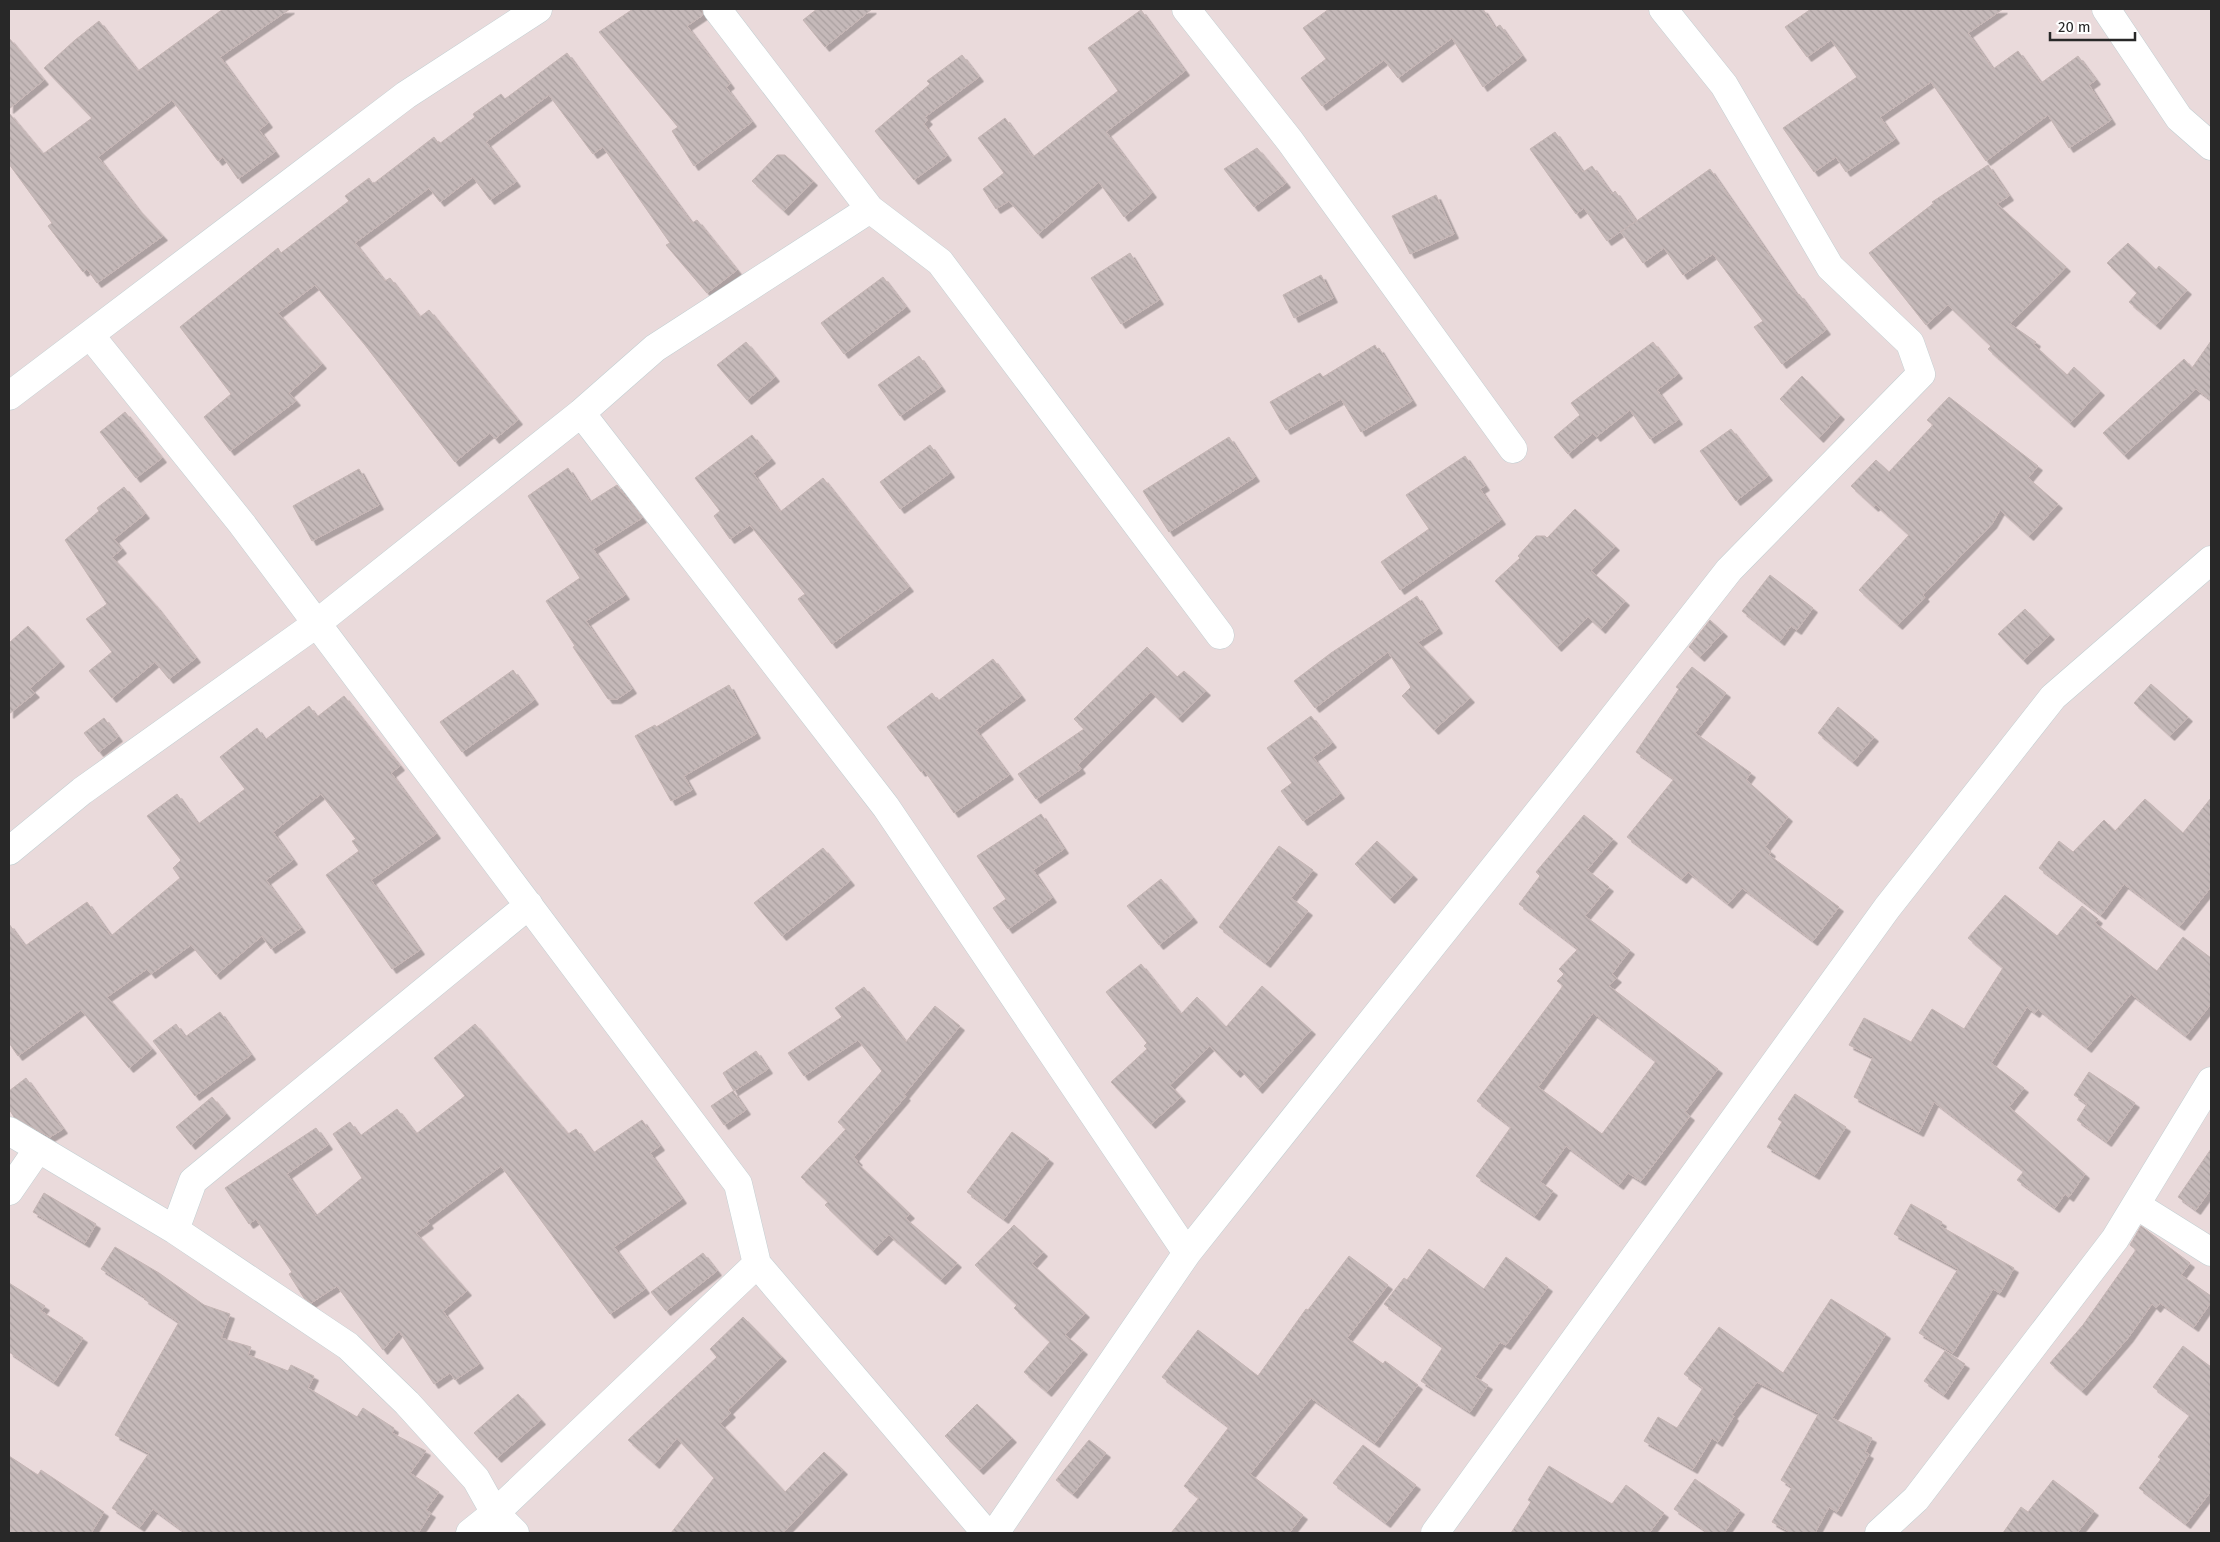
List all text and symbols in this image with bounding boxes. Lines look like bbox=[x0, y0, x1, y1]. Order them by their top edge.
scale bar bbox=[2050, 10, 2135, 42]
text: 20 m bbox=[2058, 18, 2091, 36]

